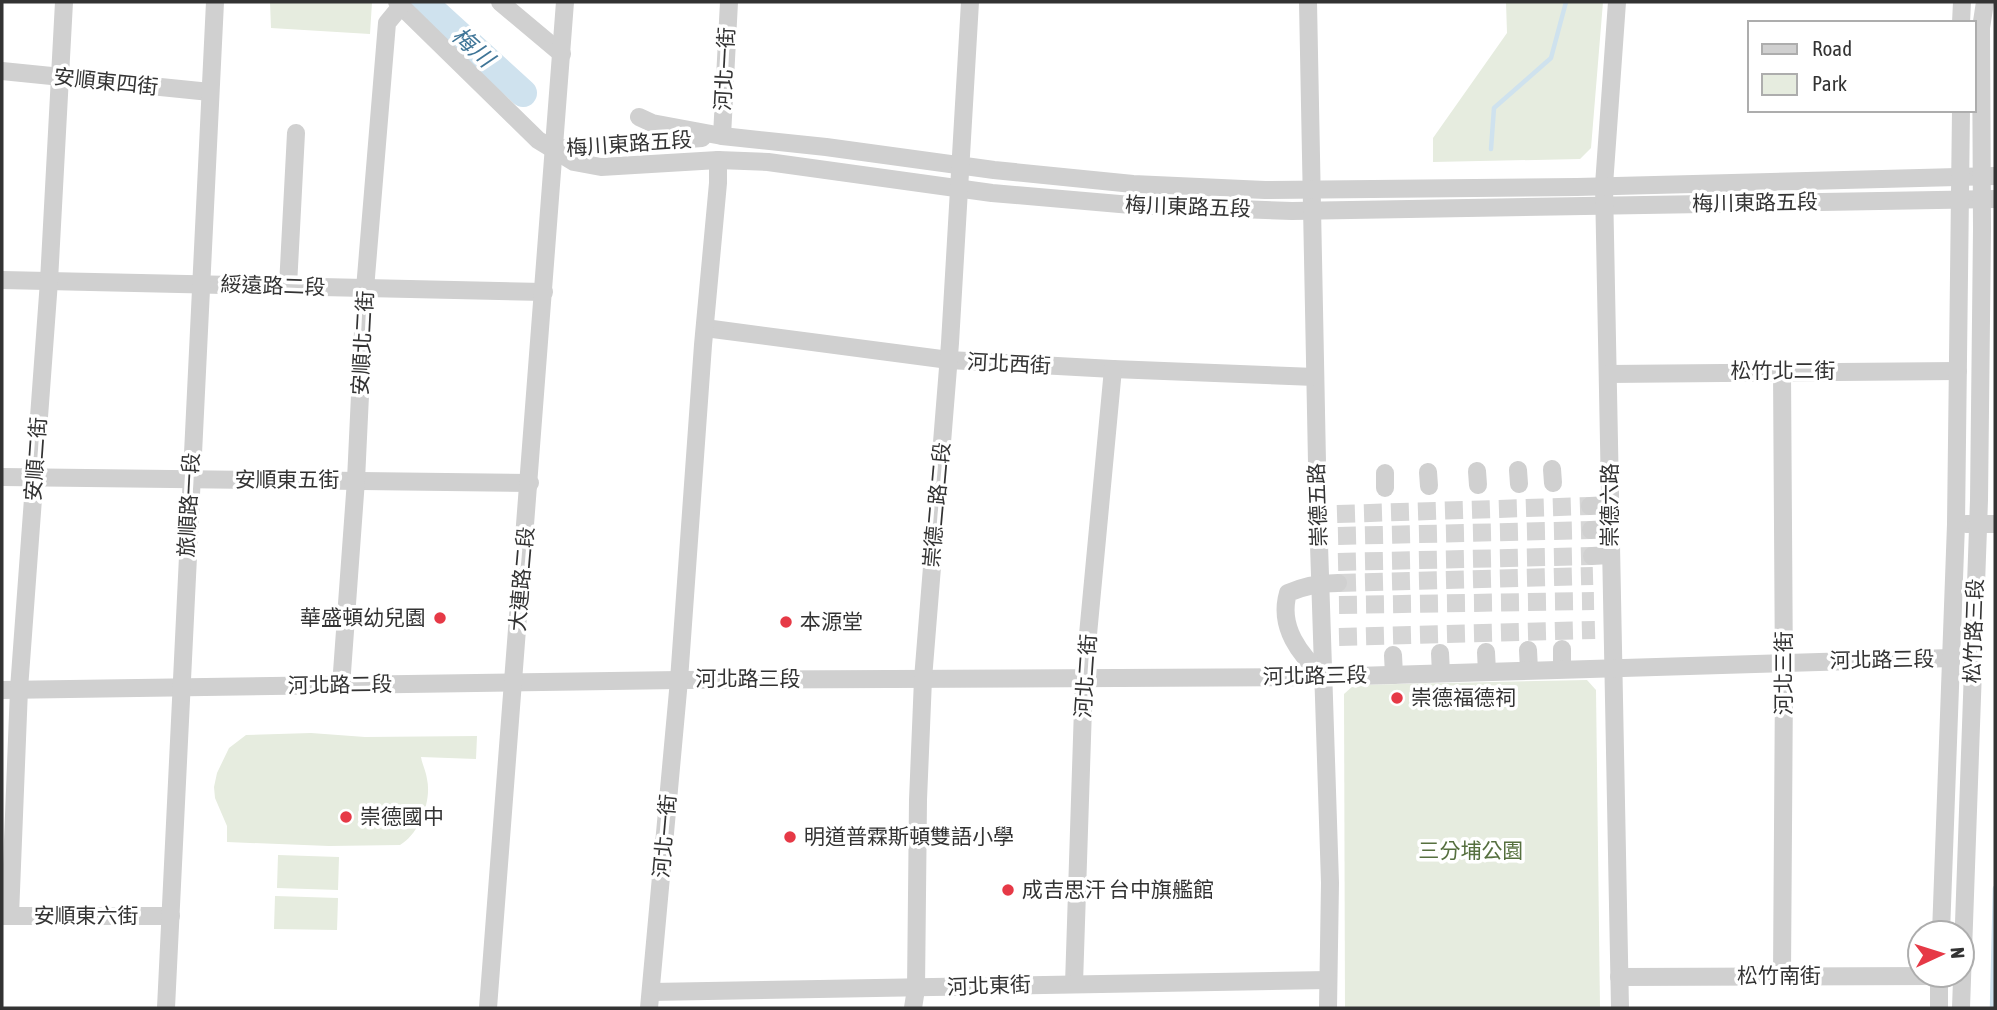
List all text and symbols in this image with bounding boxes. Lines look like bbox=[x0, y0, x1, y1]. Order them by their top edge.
legend bbox=[1748, 21, 1976, 112]
water label: 梅川 bbox=[447, 22, 501, 74]
street label: 河北一街 bbox=[710, 26, 738, 112]
text: Road bbox=[1812, 36, 1852, 60]
street label: 安順東四街 bbox=[53, 64, 160, 98]
text: Park bbox=[1812, 71, 1847, 95]
street label: 梅川東路五段 bbox=[565, 127, 693, 159]
street label: 梅川東路五段 bbox=[1692, 189, 1818, 215]
street label: 梅川東路五段 bbox=[1125, 192, 1251, 220]
street label: 綏遠路二段 bbox=[220, 271, 326, 299]
street label: 安順北二街 bbox=[347, 290, 377, 396]
street label: 河北西街 bbox=[966, 349, 1052, 377]
street label: 松竹北二街 bbox=[1731, 358, 1836, 382]
street label: 安順二街 bbox=[20, 416, 50, 502]
street label: 崇德二路二段 bbox=[919, 441, 953, 569]
street label: 旅順路一段 bbox=[173, 452, 203, 558]
street label: 崇德五路 bbox=[1304, 463, 1330, 547]
street label: 崇德六路 bbox=[1597, 463, 1621, 547]
street label: 安順東五街 bbox=[235, 467, 340, 491]
street label: 大連路二段 bbox=[504, 526, 538, 632]
street label: 松竹路三段 bbox=[1959, 578, 1987, 684]
place label: 華盛頓幼兒園 bbox=[300, 605, 426, 629]
place label: 本源堂 bbox=[800, 609, 863, 633]
marker: 華盛頓幼兒園 bbox=[432, 610, 448, 626]
marker: 本源堂 bbox=[778, 614, 794, 630]
street label: 河北三街 bbox=[1771, 631, 1795, 715]
street label: 河北二街 bbox=[1070, 633, 1100, 719]
street label: 河北路三段 bbox=[1829, 646, 1935, 672]
street label: 河北路三段 bbox=[1262, 662, 1368, 688]
street label: 河北路三段 bbox=[696, 666, 801, 690]
street label: 河北路二段 bbox=[287, 671, 393, 697]
place label: 崇德福德祠 bbox=[1411, 685, 1516, 709]
marker: 崇德福德祠 bbox=[1389, 690, 1405, 706]
street label: 河北一街 bbox=[648, 793, 680, 879]
place label: 崇德國中 bbox=[360, 804, 444, 828]
marker: 崇德國中 bbox=[338, 809, 354, 825]
place label: 明道普霖斯頓雙語小學 bbox=[804, 824, 1014, 848]
marker: 明道普霖斯頓雙語小學 bbox=[782, 829, 798, 845]
park label: 三分埔公園 bbox=[1419, 838, 1524, 862]
place label: 成吉思汗 台中旗艦館 bbox=[1022, 877, 1214, 901]
marker: 成吉思汗 台中旗艦館 bbox=[1000, 882, 1016, 898]
street label: 安順東六街 bbox=[34, 903, 139, 927]
north arrow bbox=[1906, 919, 1976, 989]
text: N bbox=[1947, 946, 1969, 959]
street label: 松竹南街 bbox=[1737, 963, 1821, 987]
street label: 河北東街 bbox=[947, 972, 1031, 998]

